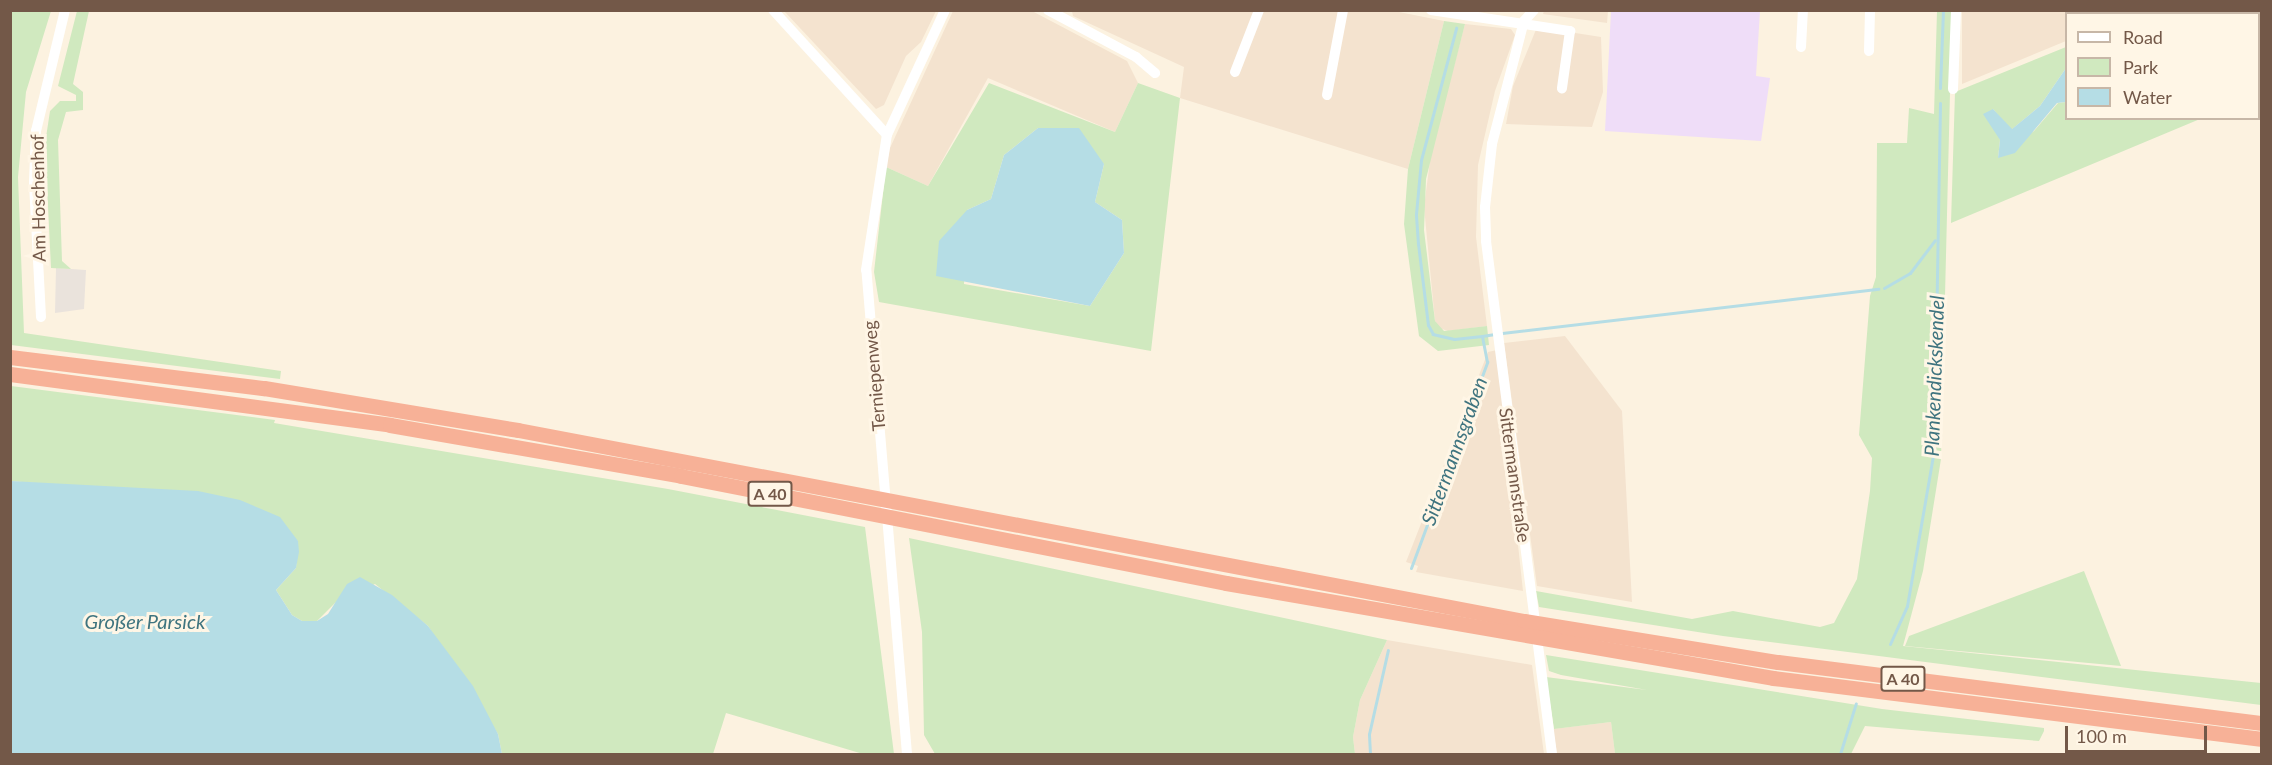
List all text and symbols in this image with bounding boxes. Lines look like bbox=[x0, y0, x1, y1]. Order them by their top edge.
legend bbox=[2065, 12, 2260, 120]
text: Road bbox=[2123, 26, 2163, 48]
text: Park bbox=[2123, 56, 2158, 78]
text: Water bbox=[2123, 86, 2172, 108]
street label: Am Hoschenhof bbox=[26, 134, 50, 262]
water label: Plankendickskendel bbox=[1919, 295, 1949, 457]
street label: Terniepenweg bbox=[858, 320, 890, 432]
water label: Sittermannsgraben bbox=[1416, 374, 1492, 528]
street label: Sittermannstraße bbox=[1495, 406, 1535, 544]
road number: A 40 bbox=[746, 481, 794, 507]
water label: Großer Parsick bbox=[84, 609, 206, 633]
road number: A 40 bbox=[1879, 666, 1927, 692]
scale bar bbox=[2068, 714, 2210, 752]
text: 100 m bbox=[2076, 725, 2127, 747]

